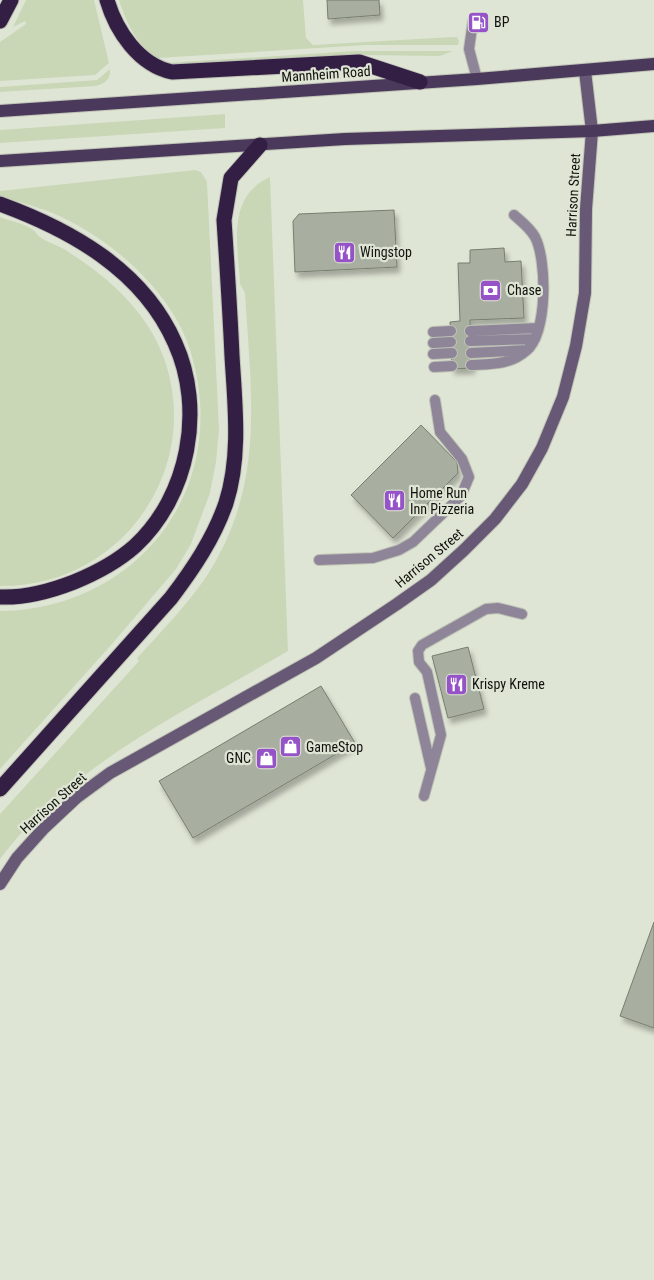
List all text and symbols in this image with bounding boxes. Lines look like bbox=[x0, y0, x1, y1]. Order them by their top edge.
fuel station icon: BP bbox=[466, 10, 490, 34]
place label: BP bbox=[494, 14, 510, 30]
street label: Mannheim Road bbox=[281, 63, 371, 85]
street label: Harrison Street bbox=[563, 153, 583, 237]
restaurant icon: Wingstop bbox=[332, 240, 356, 264]
place label: Wingstop bbox=[360, 244, 412, 260]
bank icon: Chase bbox=[479, 278, 503, 302]
place label: Chase bbox=[507, 282, 542, 298]
place label: Home Run Inn Pizzeria bbox=[410, 485, 474, 517]
restaurant icon: Home Run Inn Pizzeria bbox=[382, 489, 406, 513]
street label: Harrison Street bbox=[392, 525, 466, 591]
restaurant icon: Krispy Kreme bbox=[444, 672, 468, 696]
place label: Krispy Kreme bbox=[472, 676, 545, 692]
shop icon: GameStop bbox=[278, 735, 302, 759]
place label: GameStop bbox=[306, 739, 363, 755]
shop icon: GNC bbox=[255, 746, 279, 770]
place label: GNC bbox=[226, 750, 251, 766]
street label: Harrison Street bbox=[17, 769, 89, 837]

